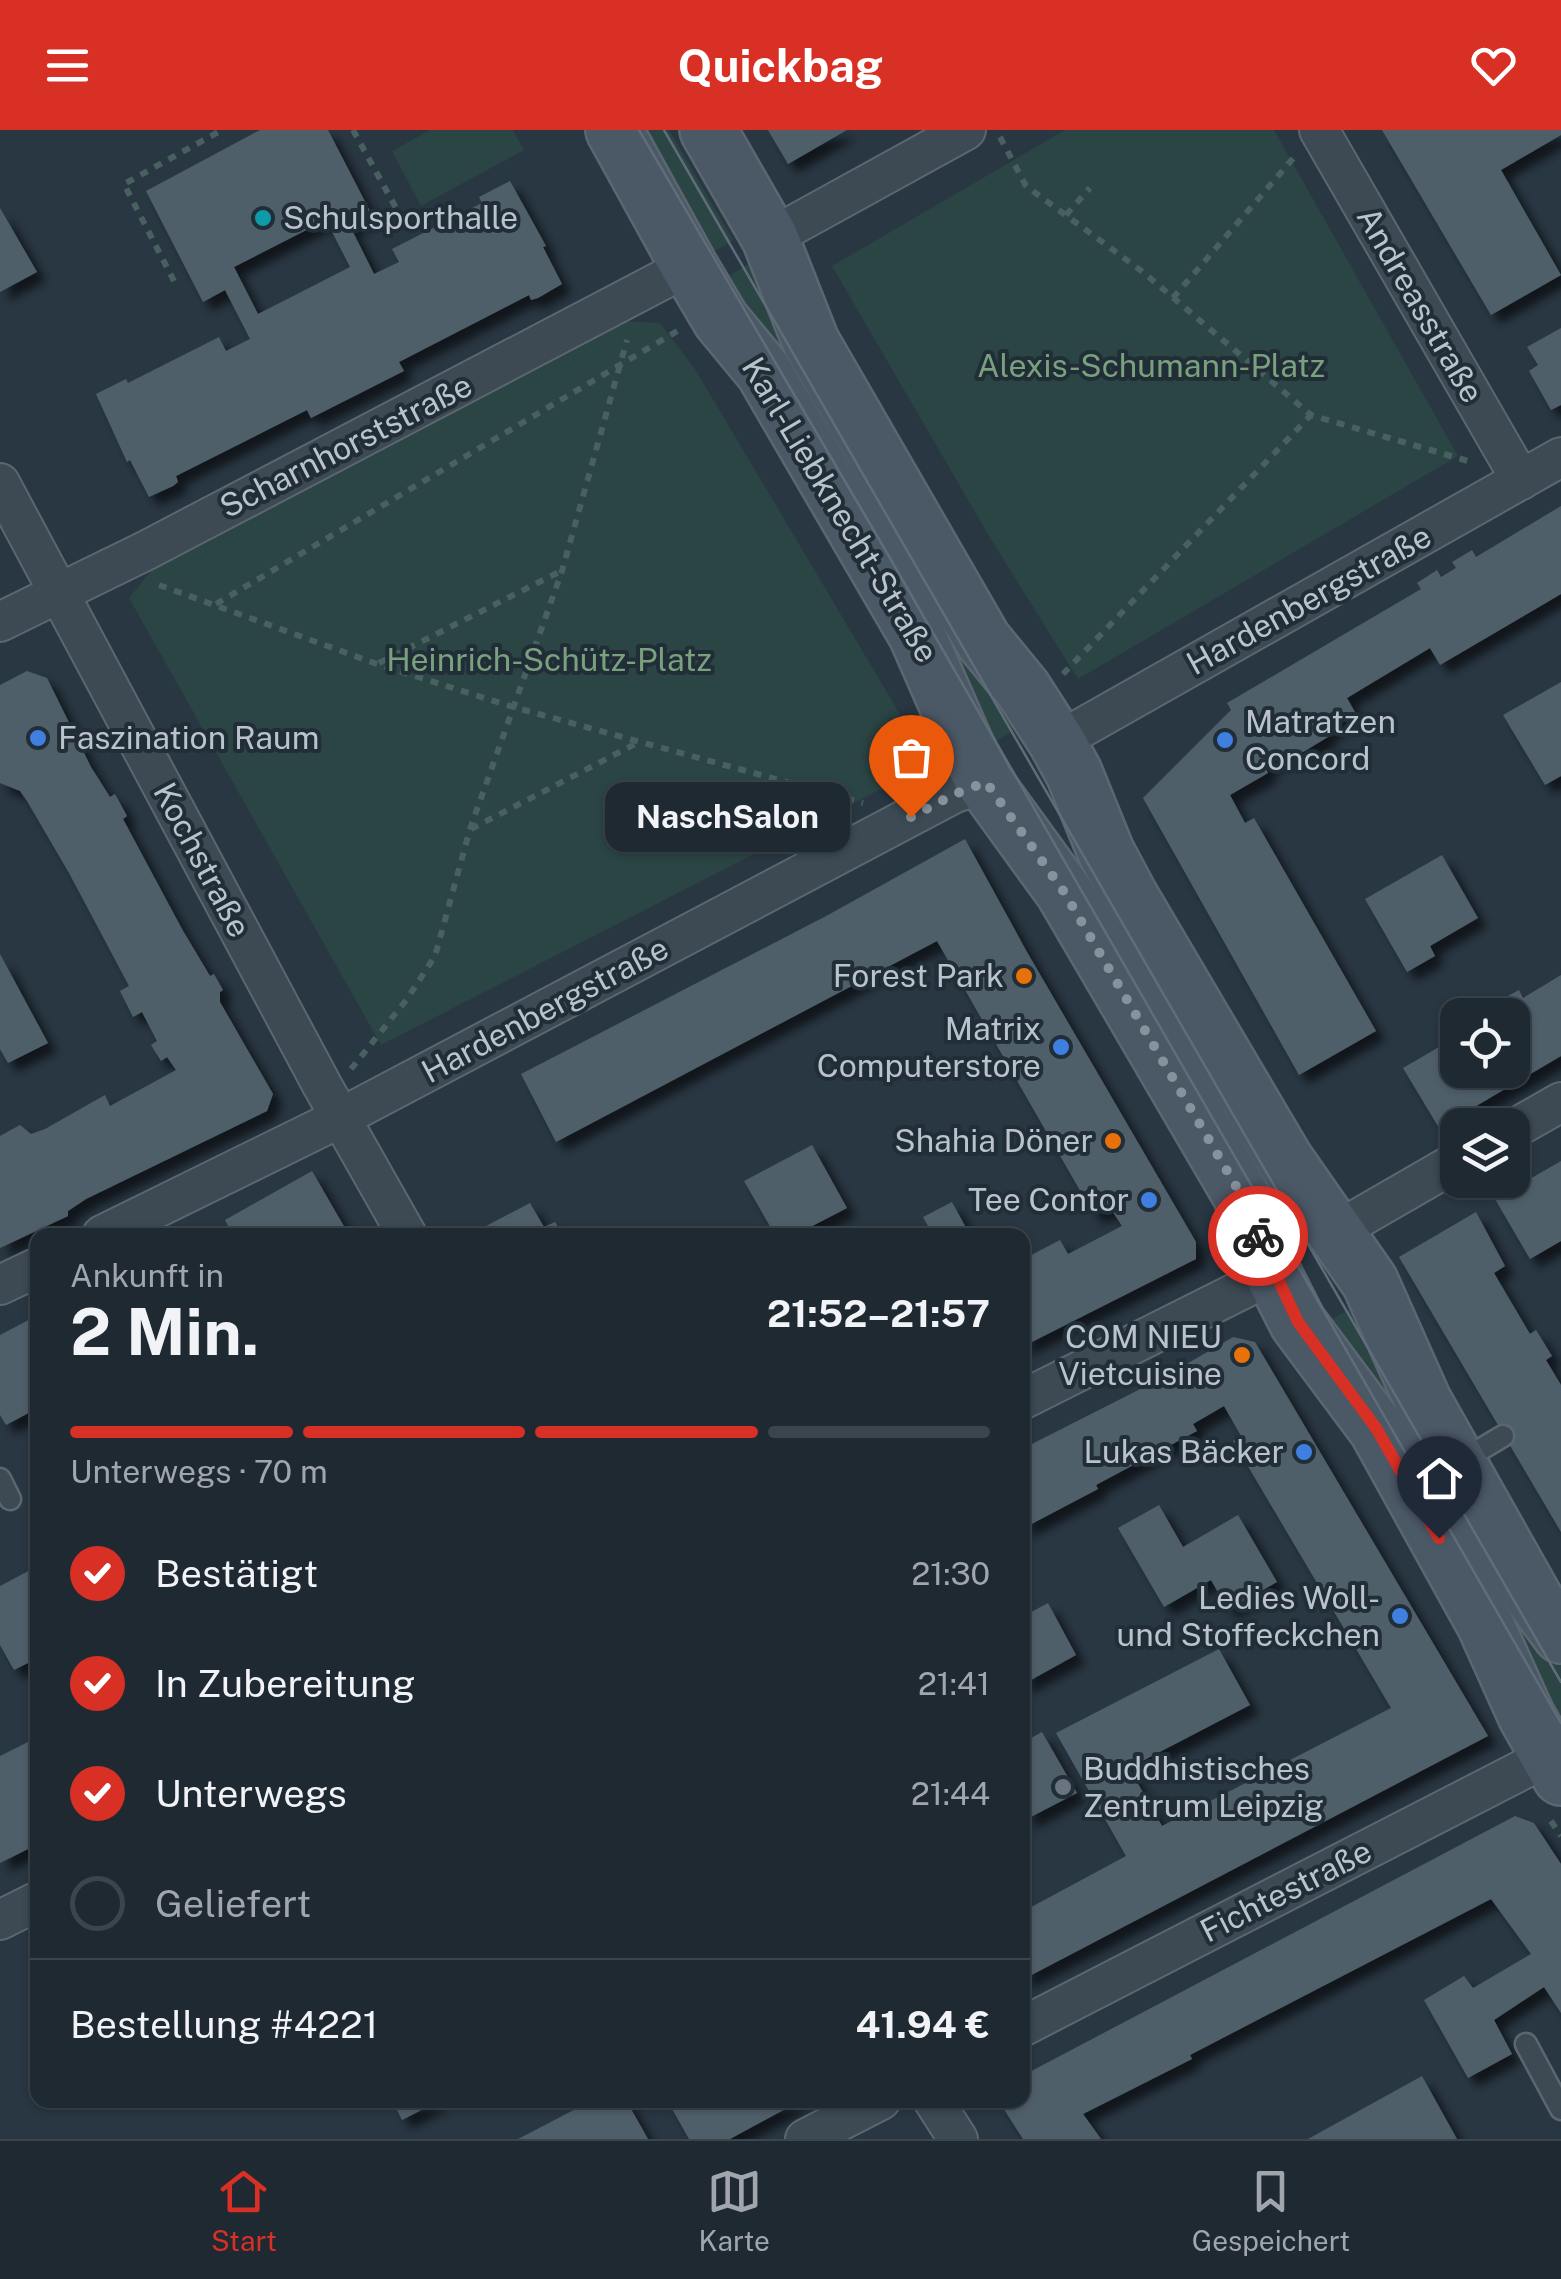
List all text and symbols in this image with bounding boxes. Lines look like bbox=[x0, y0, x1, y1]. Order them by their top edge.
icon: menu bbox=[40, 38, 95, 93]
icon: heart bbox=[1466, 38, 1521, 93]
text: Quickbag bbox=[678, 39, 883, 92]
place label: Schulsporthalle bbox=[283, 199, 518, 236]
street label: Andreasstraße bbox=[1350, 201, 1491, 409]
marker: Schulsporthalle bbox=[252, 207, 274, 229]
park label: Alexis-Schumann-Platz bbox=[977, 347, 1325, 384]
street label: Karl-Liebknecht-Straße bbox=[735, 351, 946, 669]
street label: Scharnhorststraße bbox=[214, 366, 478, 525]
street label: Hardenbergstraße bbox=[1180, 517, 1437, 682]
park label: Heinrich-Schütz-Platz bbox=[386, 641, 712, 678]
place label: Matratzen Concord bbox=[1245, 703, 1396, 777]
pin bbox=[869, 715, 954, 818]
place label: Faszination Raum bbox=[58, 719, 319, 756]
marker: Faszination Raum bbox=[27, 727, 49, 749]
marker: Matratzen Concord bbox=[1214, 729, 1236, 751]
icon: bag bbox=[884, 730, 939, 785]
street label: Kochstraße bbox=[146, 776, 259, 943]
callout: NaschSalon bbox=[606, 782, 851, 852]
text: NaschSalon bbox=[636, 798, 819, 835]
street label: Hardenbergstraße bbox=[415, 929, 674, 1090]
place label: Forest Park bbox=[833, 957, 1004, 994]
marker: Forest Park bbox=[1013, 965, 1035, 987]
map controls bbox=[1440, 998, 1530, 1198]
button: locate bbox=[1440, 998, 1530, 1088]
place label: Matrix Computerstore bbox=[817, 1010, 1041, 1084]
marker: Matrix Computerstore bbox=[1050, 1036, 1072, 1058]
button: layers bbox=[1440, 1108, 1530, 1198]
place label: Shahia Döner bbox=[894, 1122, 1093, 1159]
marker: Shahia Döner bbox=[1102, 1130, 1124, 1152]
place label: Tee Contor bbox=[968, 1181, 1129, 1218]
courier bbox=[1208, 1186, 1308, 1286]
marker: Tee Contor bbox=[1138, 1189, 1160, 1211]
icon: bike bbox=[1231, 1209, 1286, 1264]
text: Ankunft in bbox=[70, 1257, 224, 1294]
text: 21:52–21:57 bbox=[767, 1291, 990, 1336]
text: 2 Min. bbox=[70, 1293, 259, 1370]
place label: COM NIEU Vietcuisine bbox=[1058, 1318, 1222, 1392]
marker: COM NIEU Vietcuisine bbox=[1231, 1344, 1253, 1366]
place label: Lukas Bäcker bbox=[1084, 1433, 1284, 1470]
pin bbox=[1397, 1436, 1482, 1539]
marker: Lukas Bäcker bbox=[1293, 1441, 1315, 1463]
icon: home bbox=[1412, 1451, 1467, 1506]
text: Unterwegs · 70 m bbox=[70, 1453, 328, 1490]
icon: check bbox=[70, 1546, 125, 1601]
text: Bestätigt bbox=[155, 1551, 318, 1596]
text: 21:30 bbox=[911, 1555, 990, 1592]
place label: Ledies Woll- und Stoffeckchen bbox=[1117, 1579, 1380, 1653]
marker: Ledies Woll- und Stoffeckchen bbox=[1389, 1605, 1411, 1627]
icon: check bbox=[70, 1656, 125, 1711]
text: In Zubereitung bbox=[155, 1661, 415, 1706]
text: 21:41 bbox=[918, 1665, 990, 1702]
place label: Buddhistisches Zentrum Leipzig bbox=[1083, 1750, 1324, 1824]
icon: check bbox=[70, 1766, 125, 1821]
text: Unterwegs bbox=[155, 1771, 347, 1816]
text: 21:44 bbox=[911, 1775, 990, 1812]
marker: Buddhistisches Zentrum Leipzig bbox=[1052, 1776, 1074, 1798]
street label: Fichtestraße bbox=[1194, 1832, 1377, 1949]
text: Geliefert bbox=[155, 1881, 311, 1926]
text: Bestellung #4221 bbox=[70, 2002, 378, 2047]
text: 41.94 € bbox=[855, 2002, 990, 2047]
tab: Start bbox=[211, 2164, 277, 2257]
tab: Karte bbox=[699, 2164, 770, 2257]
tab: Gespeichert bbox=[1192, 2164, 1350, 2257]

